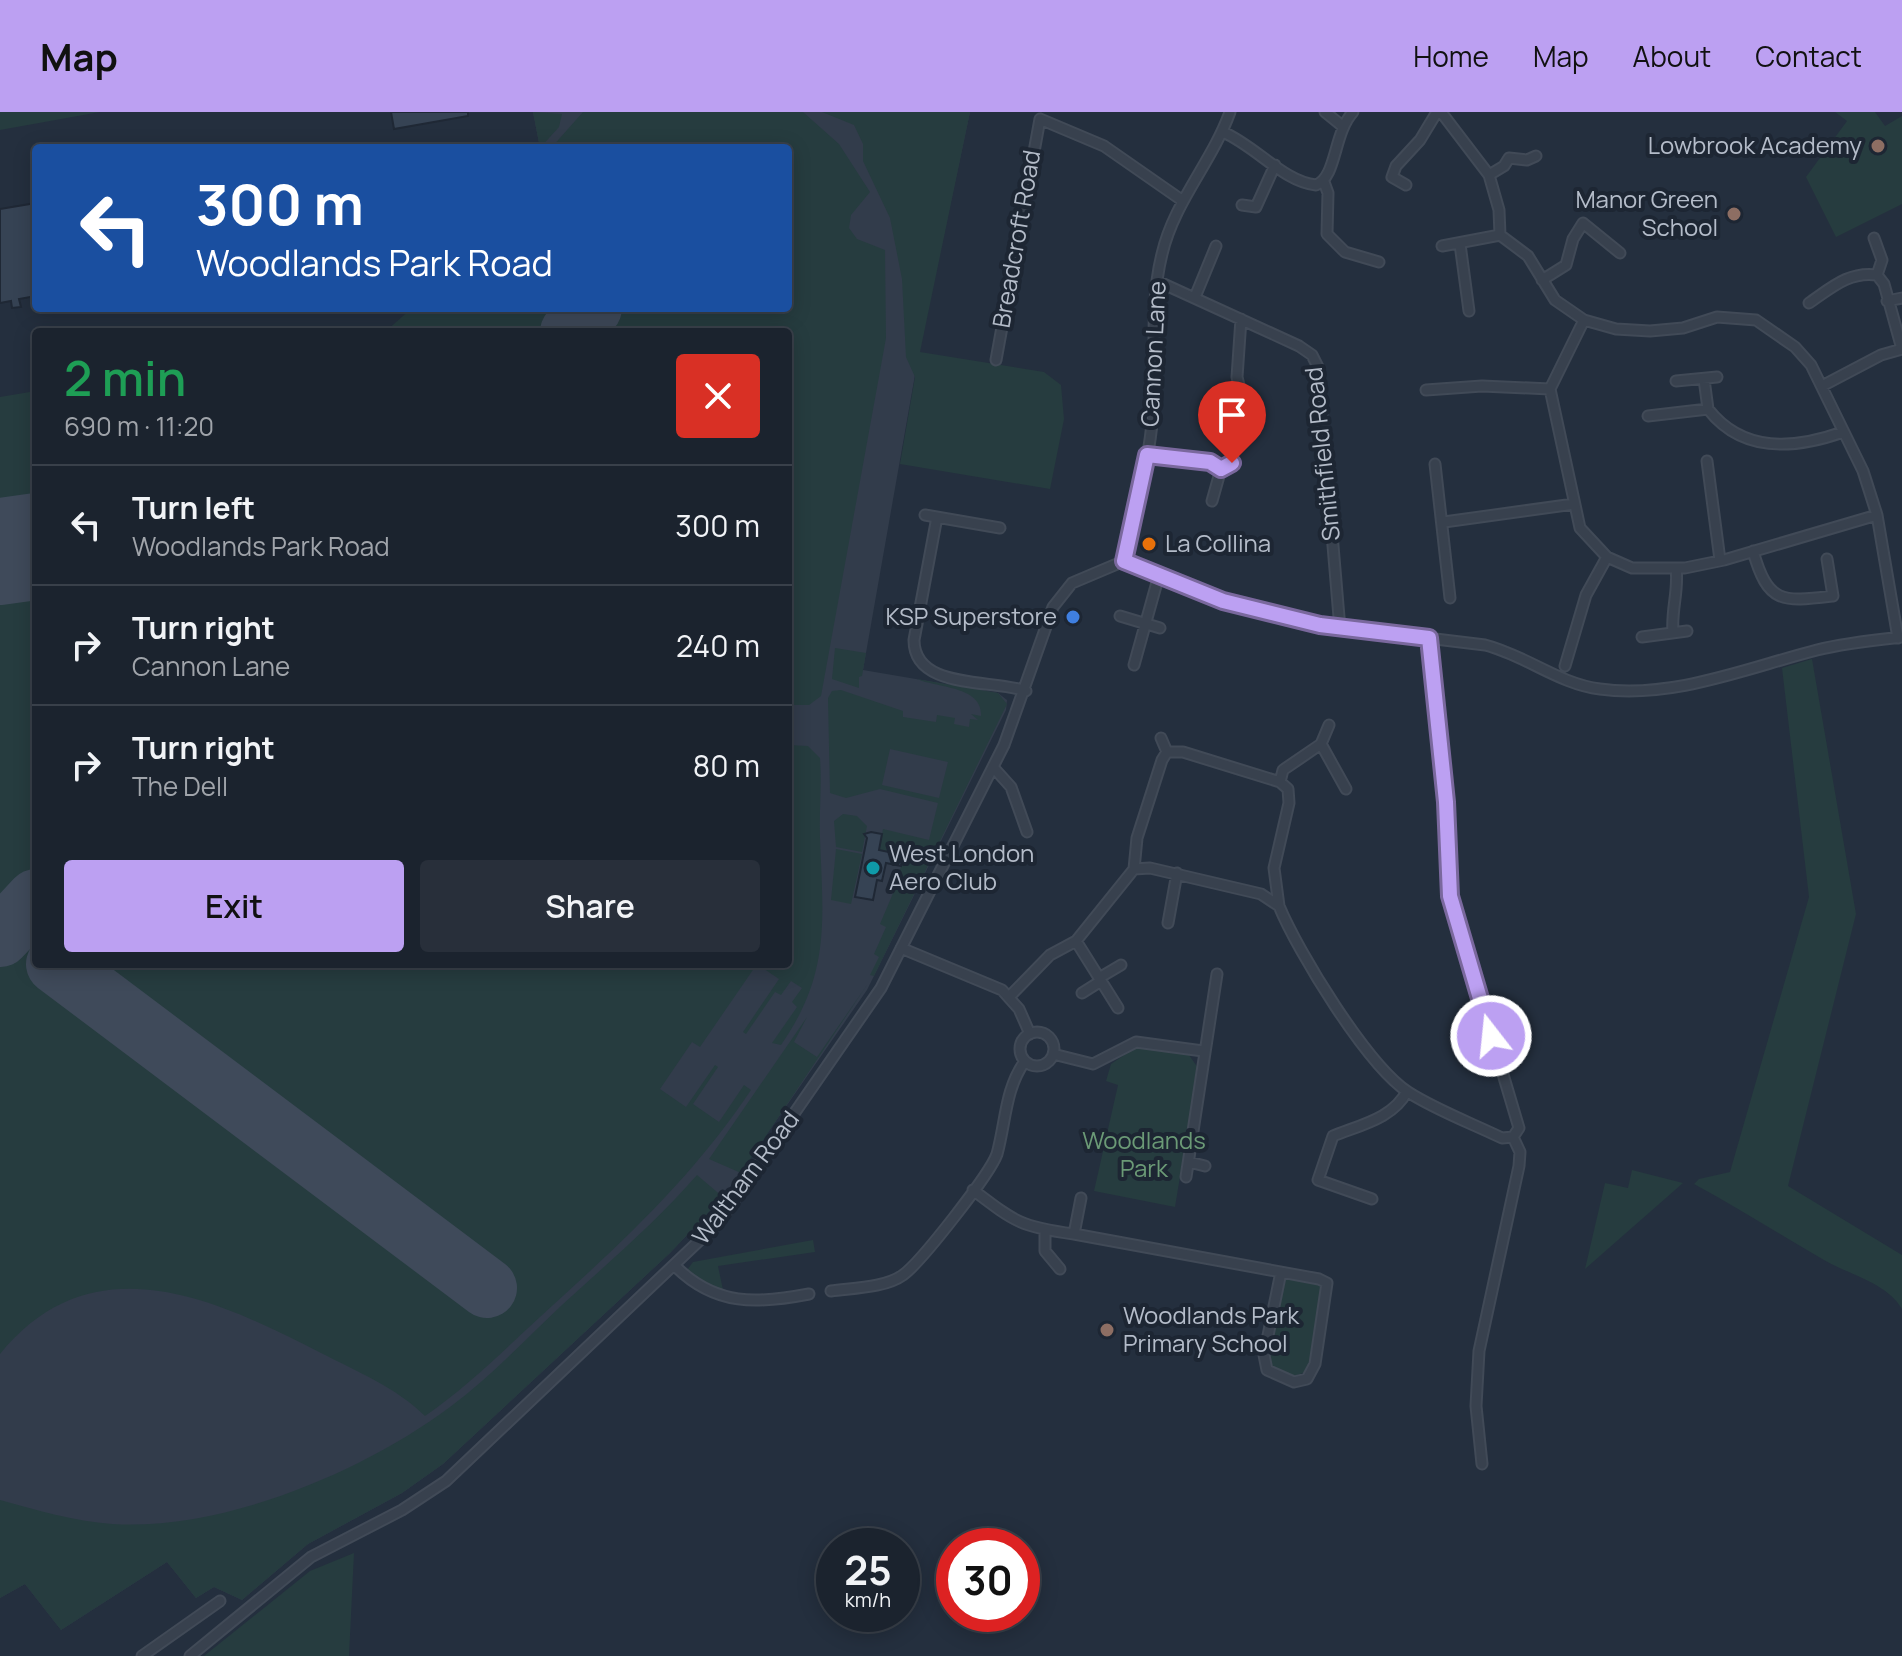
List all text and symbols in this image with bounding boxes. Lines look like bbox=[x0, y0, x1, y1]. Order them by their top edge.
text: Map bbox=[40, 30, 118, 82]
text: Home bbox=[1413, 37, 1489, 75]
text: Map bbox=[1533, 37, 1589, 75]
text: About bbox=[1633, 37, 1711, 75]
text: Contact bbox=[1755, 37, 1862, 75]
place label: Lowbrook Academy bbox=[1648, 128, 1862, 161]
marker: Lowbrook Academy bbox=[1869, 137, 1887, 155]
street label: Breadcroft Road bbox=[984, 147, 1047, 330]
text: 300 m bbox=[196, 165, 364, 242]
icon: left bbox=[64, 176, 168, 280]
place label: Manor Green School bbox=[1575, 182, 1718, 243]
marker: Manor Green School bbox=[1725, 205, 1743, 223]
text: Woodlands Park Road bbox=[196, 238, 553, 287]
street label: Cannon Lane bbox=[1132, 280, 1173, 428]
text: 2 min bbox=[64, 345, 186, 410]
button: close bbox=[676, 354, 760, 438]
street label: Smithfield Road bbox=[1296, 366, 1347, 543]
pin bbox=[1198, 381, 1266, 463]
icon: arrive bbox=[1210, 393, 1254, 437]
text: 690 m · 11:20 bbox=[64, 408, 214, 444]
text: Turn left bbox=[132, 487, 255, 528]
icon: left bbox=[64, 503, 108, 547]
text: 300 m bbox=[675, 505, 760, 546]
place label: La Collina bbox=[1165, 526, 1271, 559]
text: Woodlands Park Road bbox=[132, 528, 390, 564]
marker: La Collina bbox=[1140, 535, 1158, 553]
place label: KSP Superstore bbox=[886, 599, 1057, 632]
text: Turn right bbox=[132, 607, 275, 648]
marker: KSP Superstore bbox=[1064, 608, 1082, 626]
icon: right bbox=[64, 623, 108, 667]
text: 240 m bbox=[676, 625, 760, 666]
text: Cannon Lane bbox=[132, 648, 290, 684]
text: Turn right bbox=[132, 727, 275, 768]
icon: right bbox=[64, 743, 108, 787]
text: 80 m bbox=[693, 745, 760, 786]
text: The Dell bbox=[132, 768, 228, 804]
place label: West London Aero Club bbox=[889, 836, 1034, 897]
marker: West London Aero Club bbox=[864, 859, 882, 877]
button: Exit bbox=[64, 860, 404, 952]
button: Share bbox=[420, 860, 760, 952]
position arrow bbox=[1449, 994, 1533, 1078]
street label: Waltham Road bbox=[684, 1103, 806, 1251]
park label: Woodlands Park bbox=[1082, 1123, 1206, 1184]
place label: Woodlands Park Primary School bbox=[1123, 1298, 1300, 1359]
marker: Woodlands Park Primary School bbox=[1098, 1321, 1116, 1339]
speed limit sign: 30 bbox=[936, 1528, 1040, 1632]
text: 25 bbox=[844, 1542, 892, 1597]
text: km/h bbox=[845, 1586, 891, 1613]

